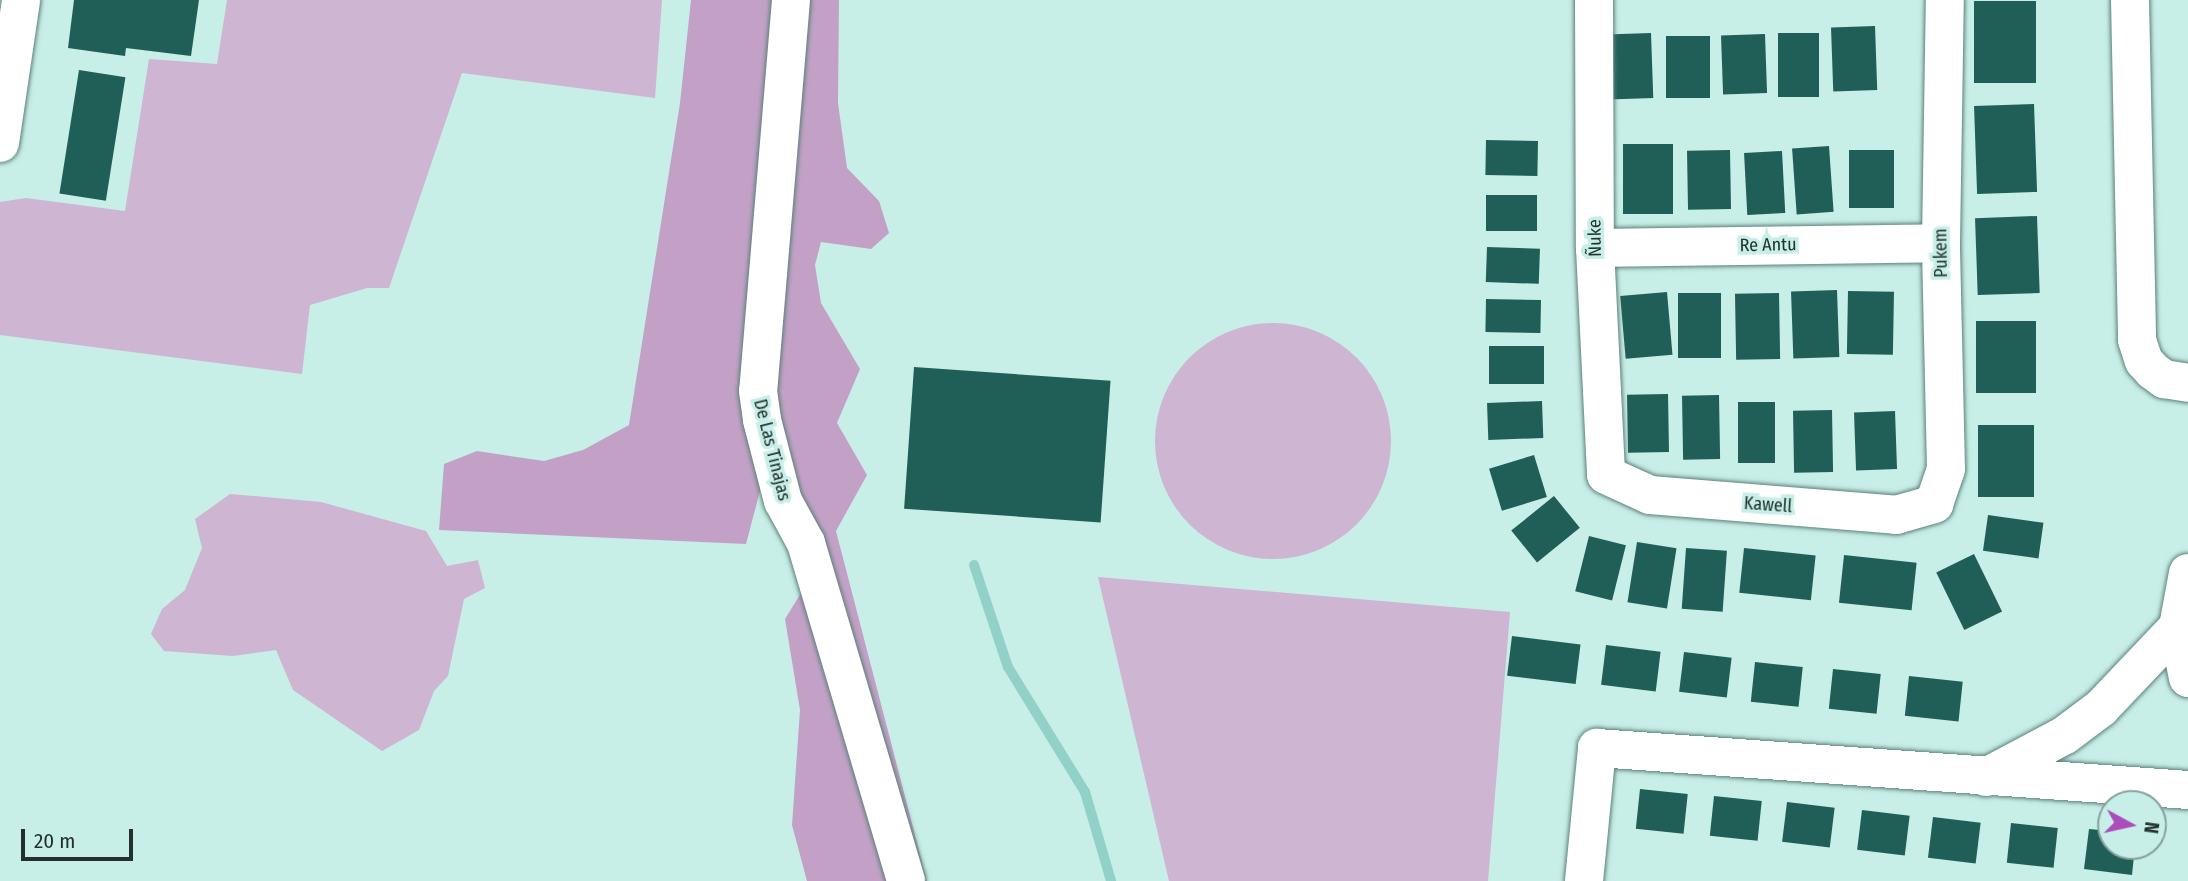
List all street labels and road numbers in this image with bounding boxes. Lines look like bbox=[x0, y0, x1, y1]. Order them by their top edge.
street label: Ñuke bbox=[1584, 219, 1606, 257]
street label: Pukem bbox=[1930, 228, 1952, 278]
street label: Re Antu bbox=[1739, 234, 1797, 256]
street label: De Las Tinajas bbox=[749, 397, 795, 503]
street label: Kawell bbox=[1743, 493, 1793, 517]

